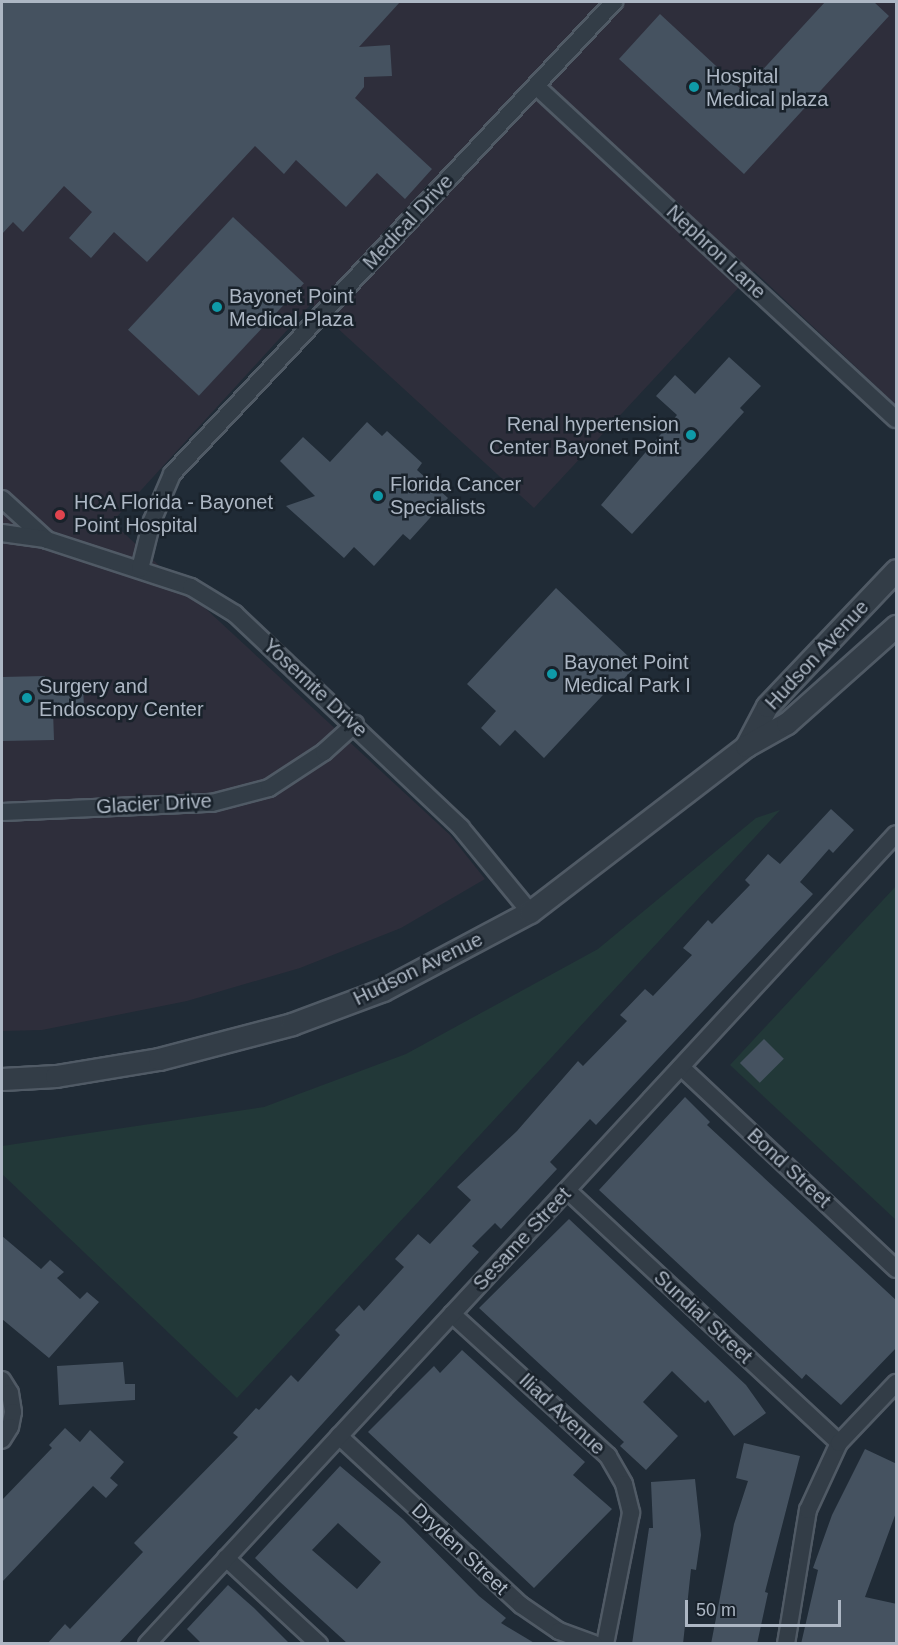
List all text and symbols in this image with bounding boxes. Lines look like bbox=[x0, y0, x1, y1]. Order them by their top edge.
place label: Hospital Medical plaza bbox=[706, 64, 828, 111]
marker: Hospital Medical plaza bbox=[687, 80, 701, 94]
street label: Medical Drive bbox=[358, 170, 458, 274]
street label: Nephron Lane bbox=[661, 200, 771, 304]
place label: Bayonet Point Medical Plaza bbox=[229, 284, 354, 331]
marker: Bayonet Point Medical Plaza bbox=[210, 300, 224, 314]
place label: Renal hypertension Center Bayonet Point bbox=[489, 412, 679, 459]
marker: Renal hypertension Center Bayonet Point bbox=[684, 428, 698, 442]
place label: Florida Cancer Specialists bbox=[390, 472, 521, 519]
marker: Florida Cancer Specialists bbox=[371, 489, 385, 503]
place label: HCA Florida - Bayonet Point Hospital bbox=[74, 491, 274, 538]
marker: HCA Florida - Bayonet Point Hospital bbox=[51, 506, 69, 524]
street label: Hudson Avenue bbox=[760, 595, 874, 715]
street label: Yosemite Drive bbox=[258, 634, 372, 742]
place label: Bayonet Point Medical Park I bbox=[564, 650, 691, 697]
marker: Bayonet Point Medical Park I bbox=[545, 667, 559, 681]
place label: Surgery and Endoscopy Center bbox=[39, 674, 204, 721]
marker: Surgery and Endoscopy Center bbox=[20, 691, 34, 705]
street label: Glacier Drive bbox=[96, 789, 212, 819]
street label: Hudson Avenue bbox=[349, 927, 487, 1011]
street label: Bond Street bbox=[742, 1123, 836, 1213]
street label: Sesame Street bbox=[468, 1182, 576, 1296]
street label: Sundial Street bbox=[649, 1265, 757, 1369]
street label: Iliad Avenue bbox=[514, 1368, 610, 1460]
street label: Dryden Street bbox=[407, 1498, 513, 1600]
scale bar bbox=[688, 1588, 844, 1626]
text: 50 m bbox=[696, 1600, 736, 1620]

